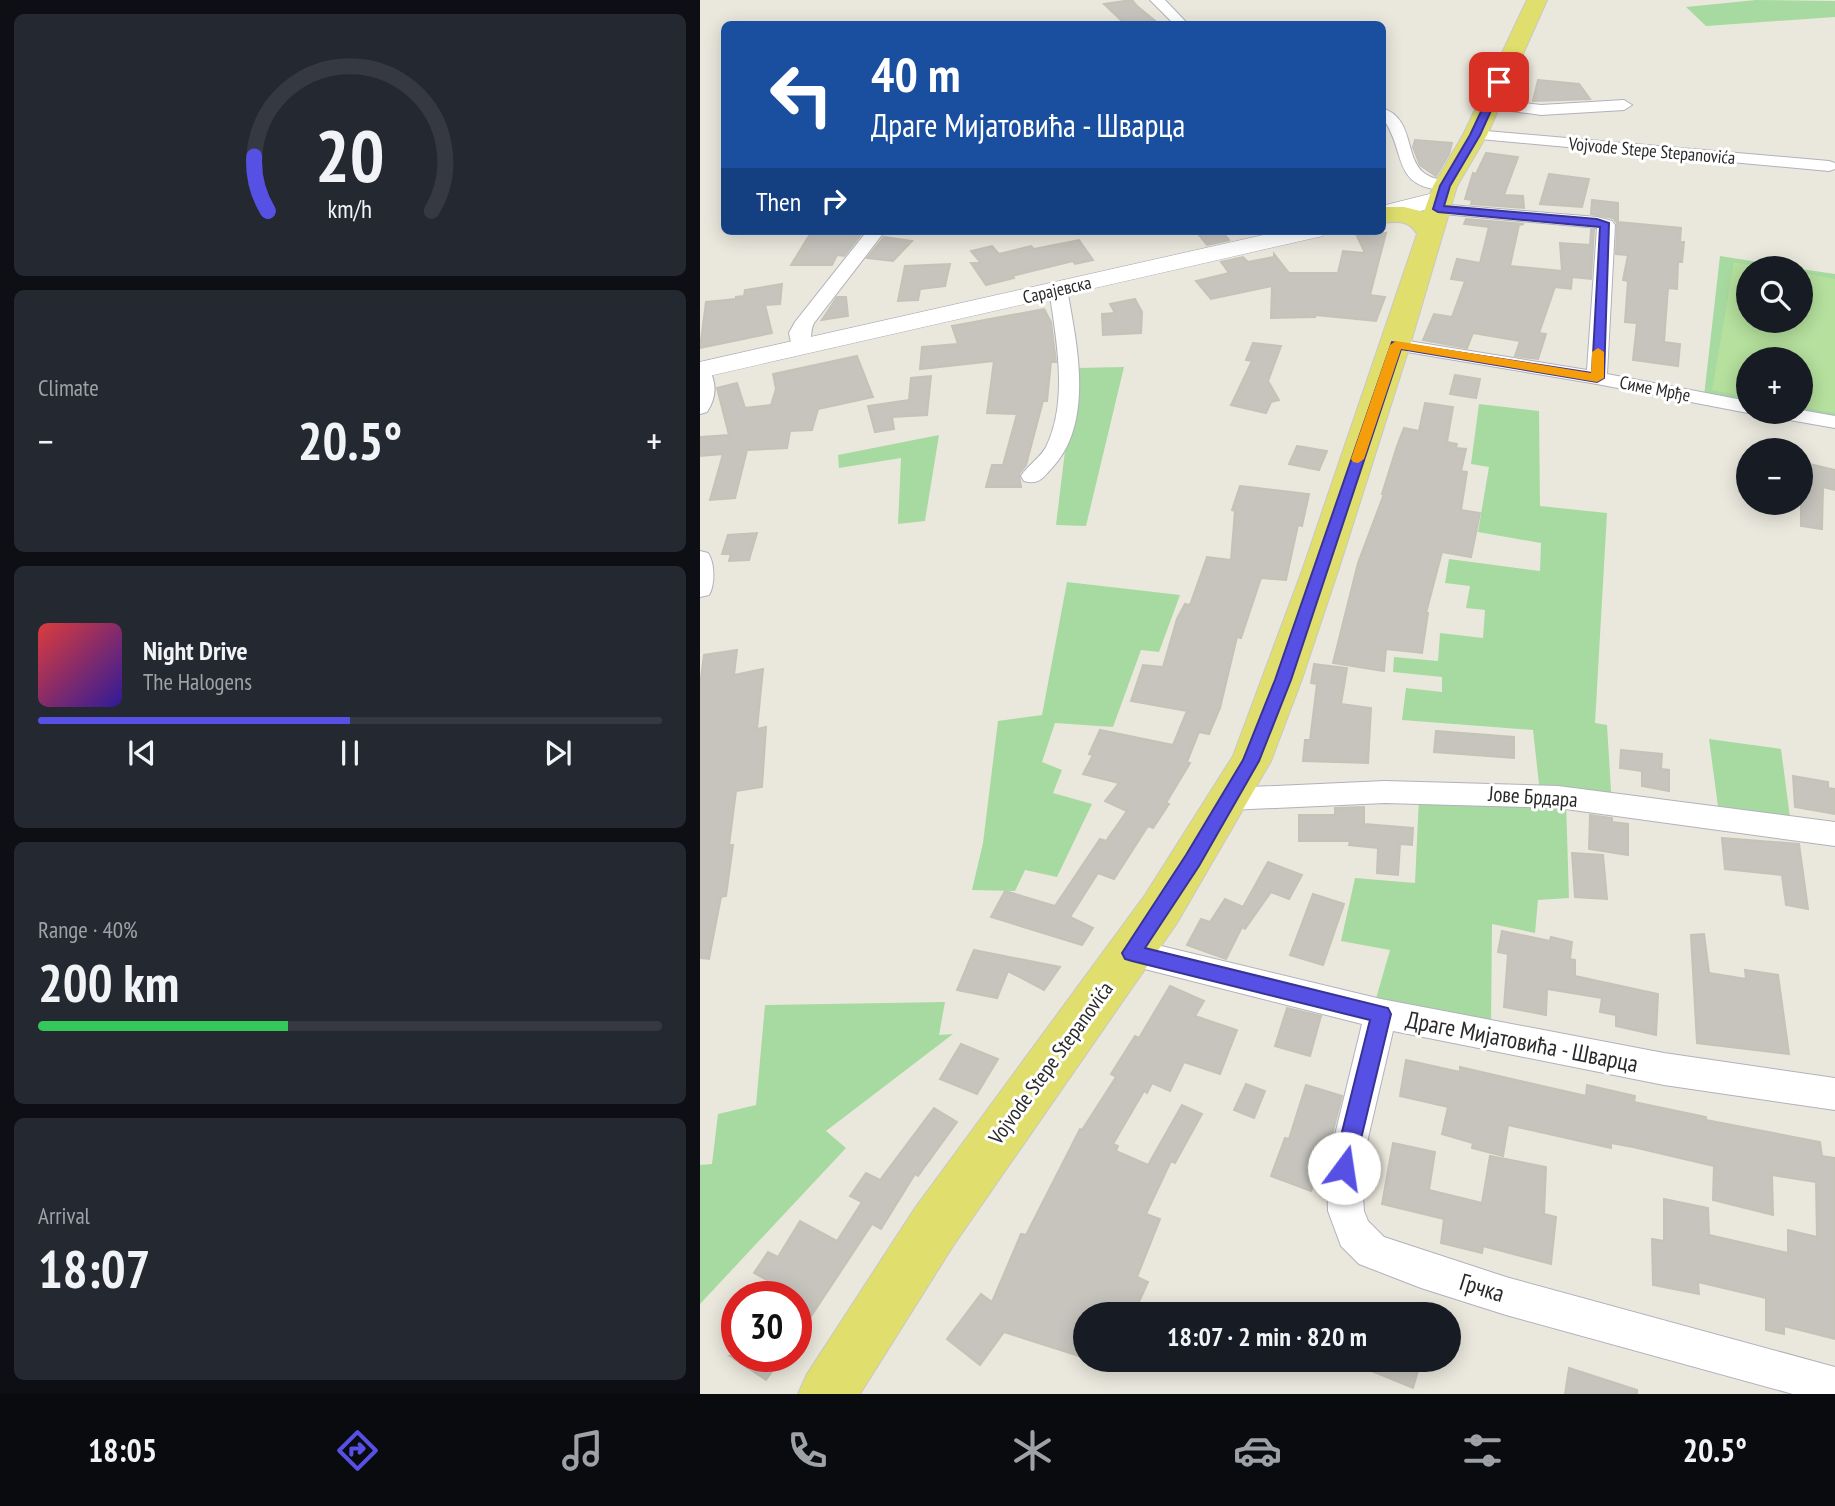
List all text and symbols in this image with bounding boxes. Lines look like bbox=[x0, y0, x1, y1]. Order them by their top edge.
text: 40 m bbox=[871, 42, 960, 106]
icon: left bbox=[756, 49, 847, 140]
pin bbox=[1469, 52, 1529, 112]
icon: arrive bbox=[1480, 63, 1518, 101]
text: Драге Мијатовића - Шварца bbox=[871, 104, 1185, 146]
text: 20 bbox=[315, 107, 385, 201]
street label: Vojvode Stepe Stepanovića bbox=[1567, 132, 1736, 169]
icon: right bbox=[815, 182, 853, 220]
text: Then bbox=[756, 185, 801, 218]
text: km/h bbox=[328, 193, 372, 225]
map controls bbox=[1736, 256, 1813, 515]
button: search bbox=[1736, 256, 1813, 333]
street label: Сарајевска bbox=[1020, 270, 1093, 309]
button: + bbox=[1736, 347, 1813, 424]
street label: Симе Мрђе bbox=[1618, 370, 1692, 407]
text: Climate bbox=[38, 373, 99, 402]
text: 20.5° bbox=[298, 407, 402, 474]
text: − bbox=[38, 416, 54, 465]
text: + bbox=[646, 416, 662, 465]
button: − bbox=[1736, 438, 1813, 515]
text: Night Drive bbox=[143, 634, 248, 667]
text: The Halogens bbox=[143, 667, 252, 696]
icon: previous bbox=[123, 734, 161, 772]
icon: pause bbox=[331, 734, 369, 772]
icon: next bbox=[539, 734, 577, 772]
street label: Јове Брдара bbox=[1487, 780, 1579, 813]
text: Range · 40% bbox=[38, 915, 138, 944]
text: 200 km bbox=[38, 949, 179, 1016]
street label: Vojvode Stepe Stepanovića bbox=[982, 976, 1119, 1150]
street label: Драге Мијатовића - Шварца bbox=[1403, 1004, 1641, 1079]
position arrow bbox=[1307, 1131, 1381, 1205]
text: Arrival bbox=[38, 1201, 90, 1230]
text: 18:07 bbox=[38, 1235, 150, 1302]
street label: Грчка bbox=[1456, 1266, 1508, 1309]
speed limit sign: 30 bbox=[721, 1281, 812, 1372]
text: 18:07 · 2 min · 820 m bbox=[1167, 1320, 1367, 1353]
icon: directions bbox=[333, 1426, 382, 1475]
icon: music bbox=[558, 1426, 607, 1475]
icon: phone bbox=[783, 1426, 832, 1475]
icon: climate bbox=[1008, 1426, 1057, 1475]
icon: car bbox=[1233, 1426, 1282, 1475]
icon: filters bbox=[1458, 1426, 1507, 1475]
text: 18:05 bbox=[88, 1429, 157, 1471]
text: 20.5° bbox=[1683, 1429, 1747, 1471]

